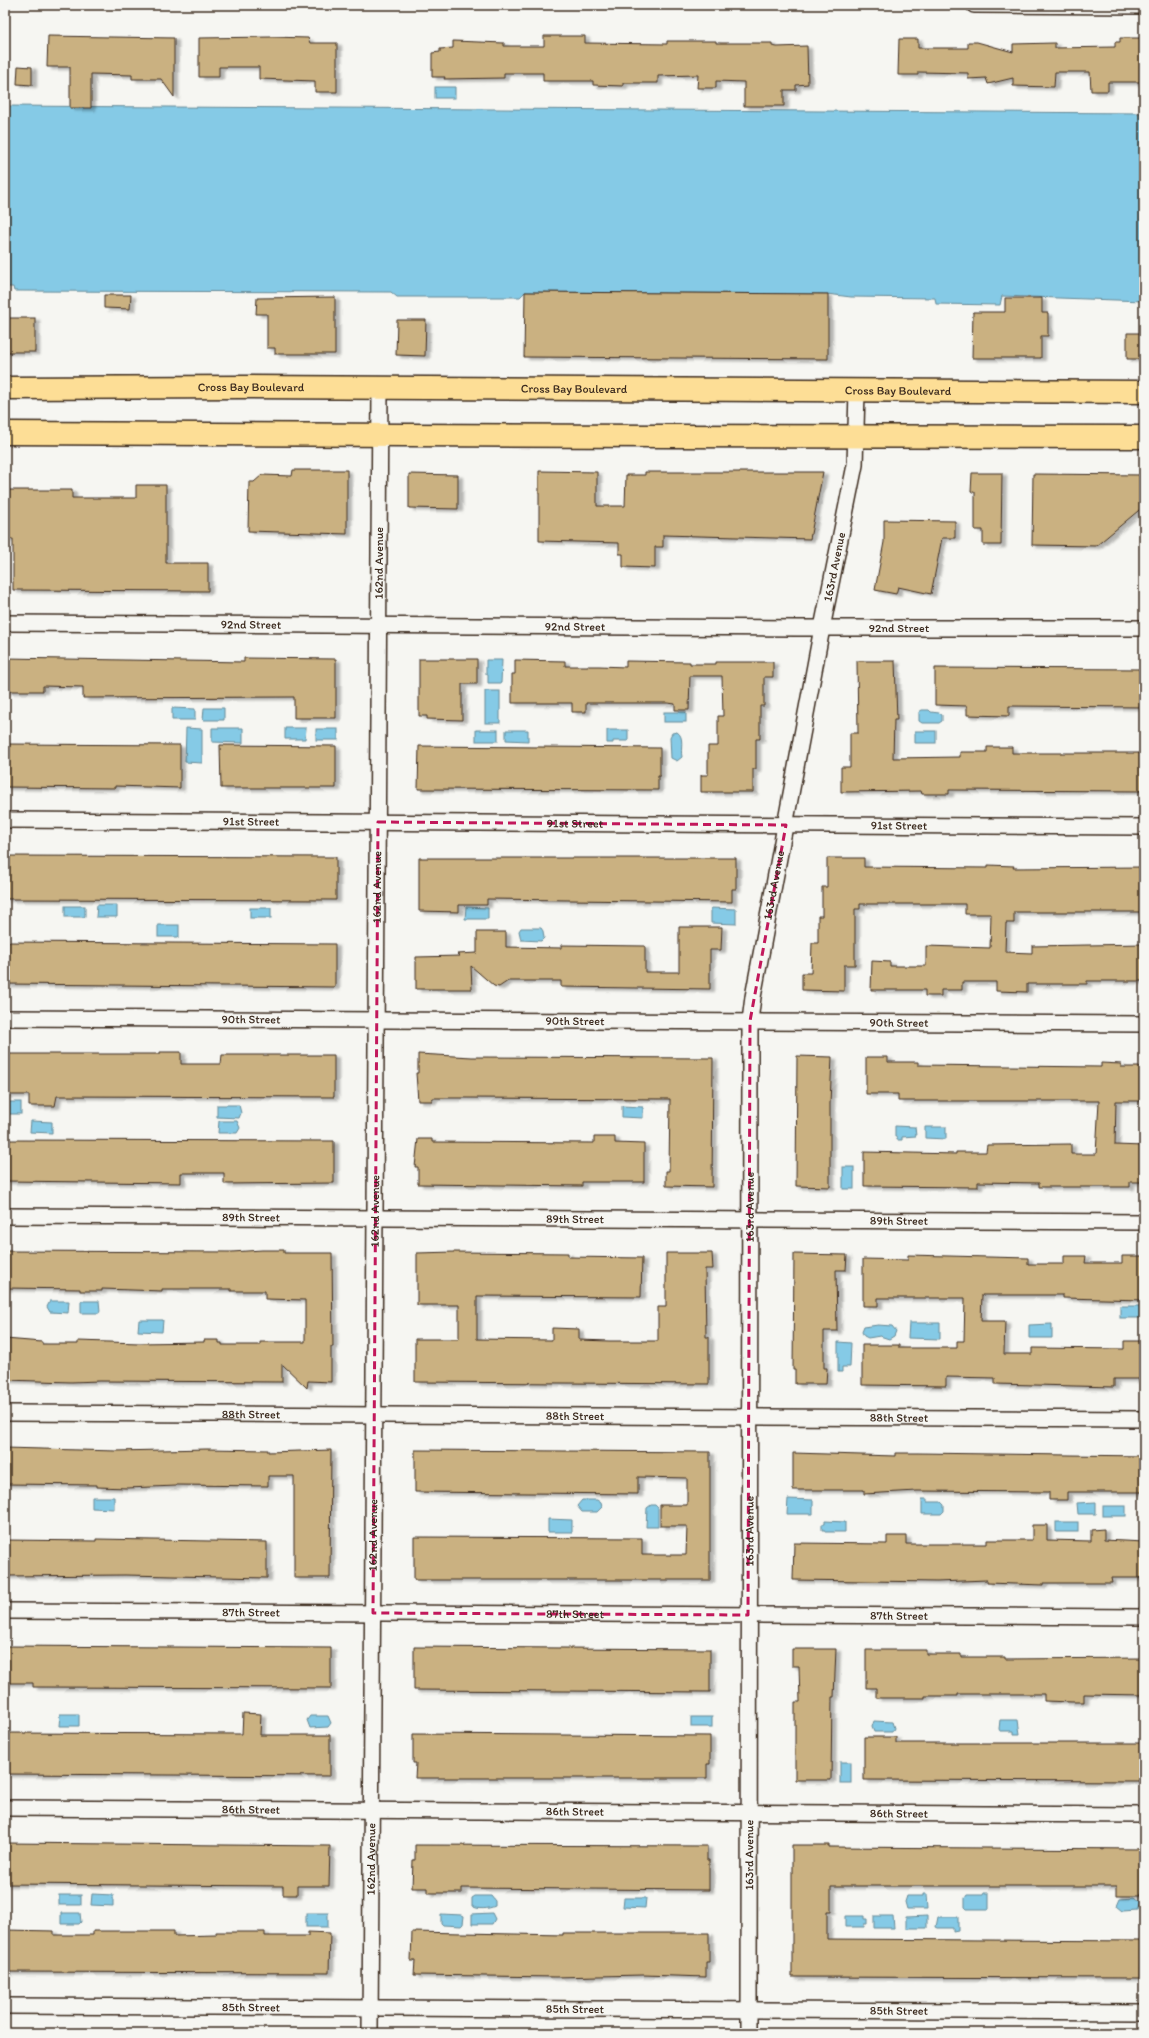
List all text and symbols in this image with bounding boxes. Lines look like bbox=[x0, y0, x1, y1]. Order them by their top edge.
street label: Cross Bay Boulevard bbox=[198, 380, 305, 394]
street label: Cross Bay Boulevard bbox=[521, 382, 628, 396]
street label: Cross Bay Boulevard bbox=[845, 383, 952, 398]
street label: 162nd Avenue bbox=[372, 527, 386, 599]
street label: 163rd Avenue bbox=[821, 531, 848, 603]
street label: 92nd Street bbox=[221, 617, 282, 632]
street label: 92nd Street bbox=[545, 619, 606, 634]
street label: 92nd Street bbox=[869, 621, 930, 635]
street label: 91st Street bbox=[223, 814, 280, 829]
street label: 91st Street bbox=[547, 816, 604, 831]
street label: 91st Street bbox=[871, 818, 928, 833]
street label: 163rd Avenue bbox=[761, 849, 787, 921]
street label: 162nd Avenue bbox=[370, 851, 384, 923]
street label: 90th Street bbox=[221, 1012, 281, 1026]
street label: 90th Street bbox=[545, 1014, 605, 1028]
street label: 90th Street bbox=[869, 1016, 929, 1030]
street label: 163rd Avenue bbox=[743, 1172, 757, 1242]
street label: 162nd Avenue bbox=[368, 1175, 382, 1247]
street label: 89th Street bbox=[222, 1210, 281, 1224]
street label: 89th Street bbox=[546, 1212, 605, 1226]
street label: 89th Street bbox=[870, 1214, 929, 1228]
street label: 88th Street bbox=[222, 1407, 281, 1421]
street label: 88th Street bbox=[546, 1409, 605, 1423]
street label: 88th Street bbox=[870, 1411, 929, 1425]
street label: 163rd Avenue bbox=[742, 1496, 757, 1566]
street label: 162nd Avenue bbox=[366, 1499, 380, 1571]
street label: 87th Street bbox=[222, 1605, 280, 1619]
street label: 87th Street bbox=[546, 1607, 604, 1621]
street label: 87th Street bbox=[870, 1609, 928, 1623]
street label: 86th Street bbox=[222, 1802, 281, 1817]
street label: 86th Street bbox=[546, 1804, 605, 1819]
street label: 86th Street bbox=[870, 1806, 929, 1821]
street label: 163rd Avenue bbox=[742, 1820, 756, 1890]
street label: 162nd Avenue bbox=[364, 1823, 378, 1895]
street label: 85th Street bbox=[222, 2000, 281, 2014]
street label: 85th Street bbox=[546, 2002, 605, 2016]
street label: 85th Street bbox=[870, 2004, 929, 2018]

